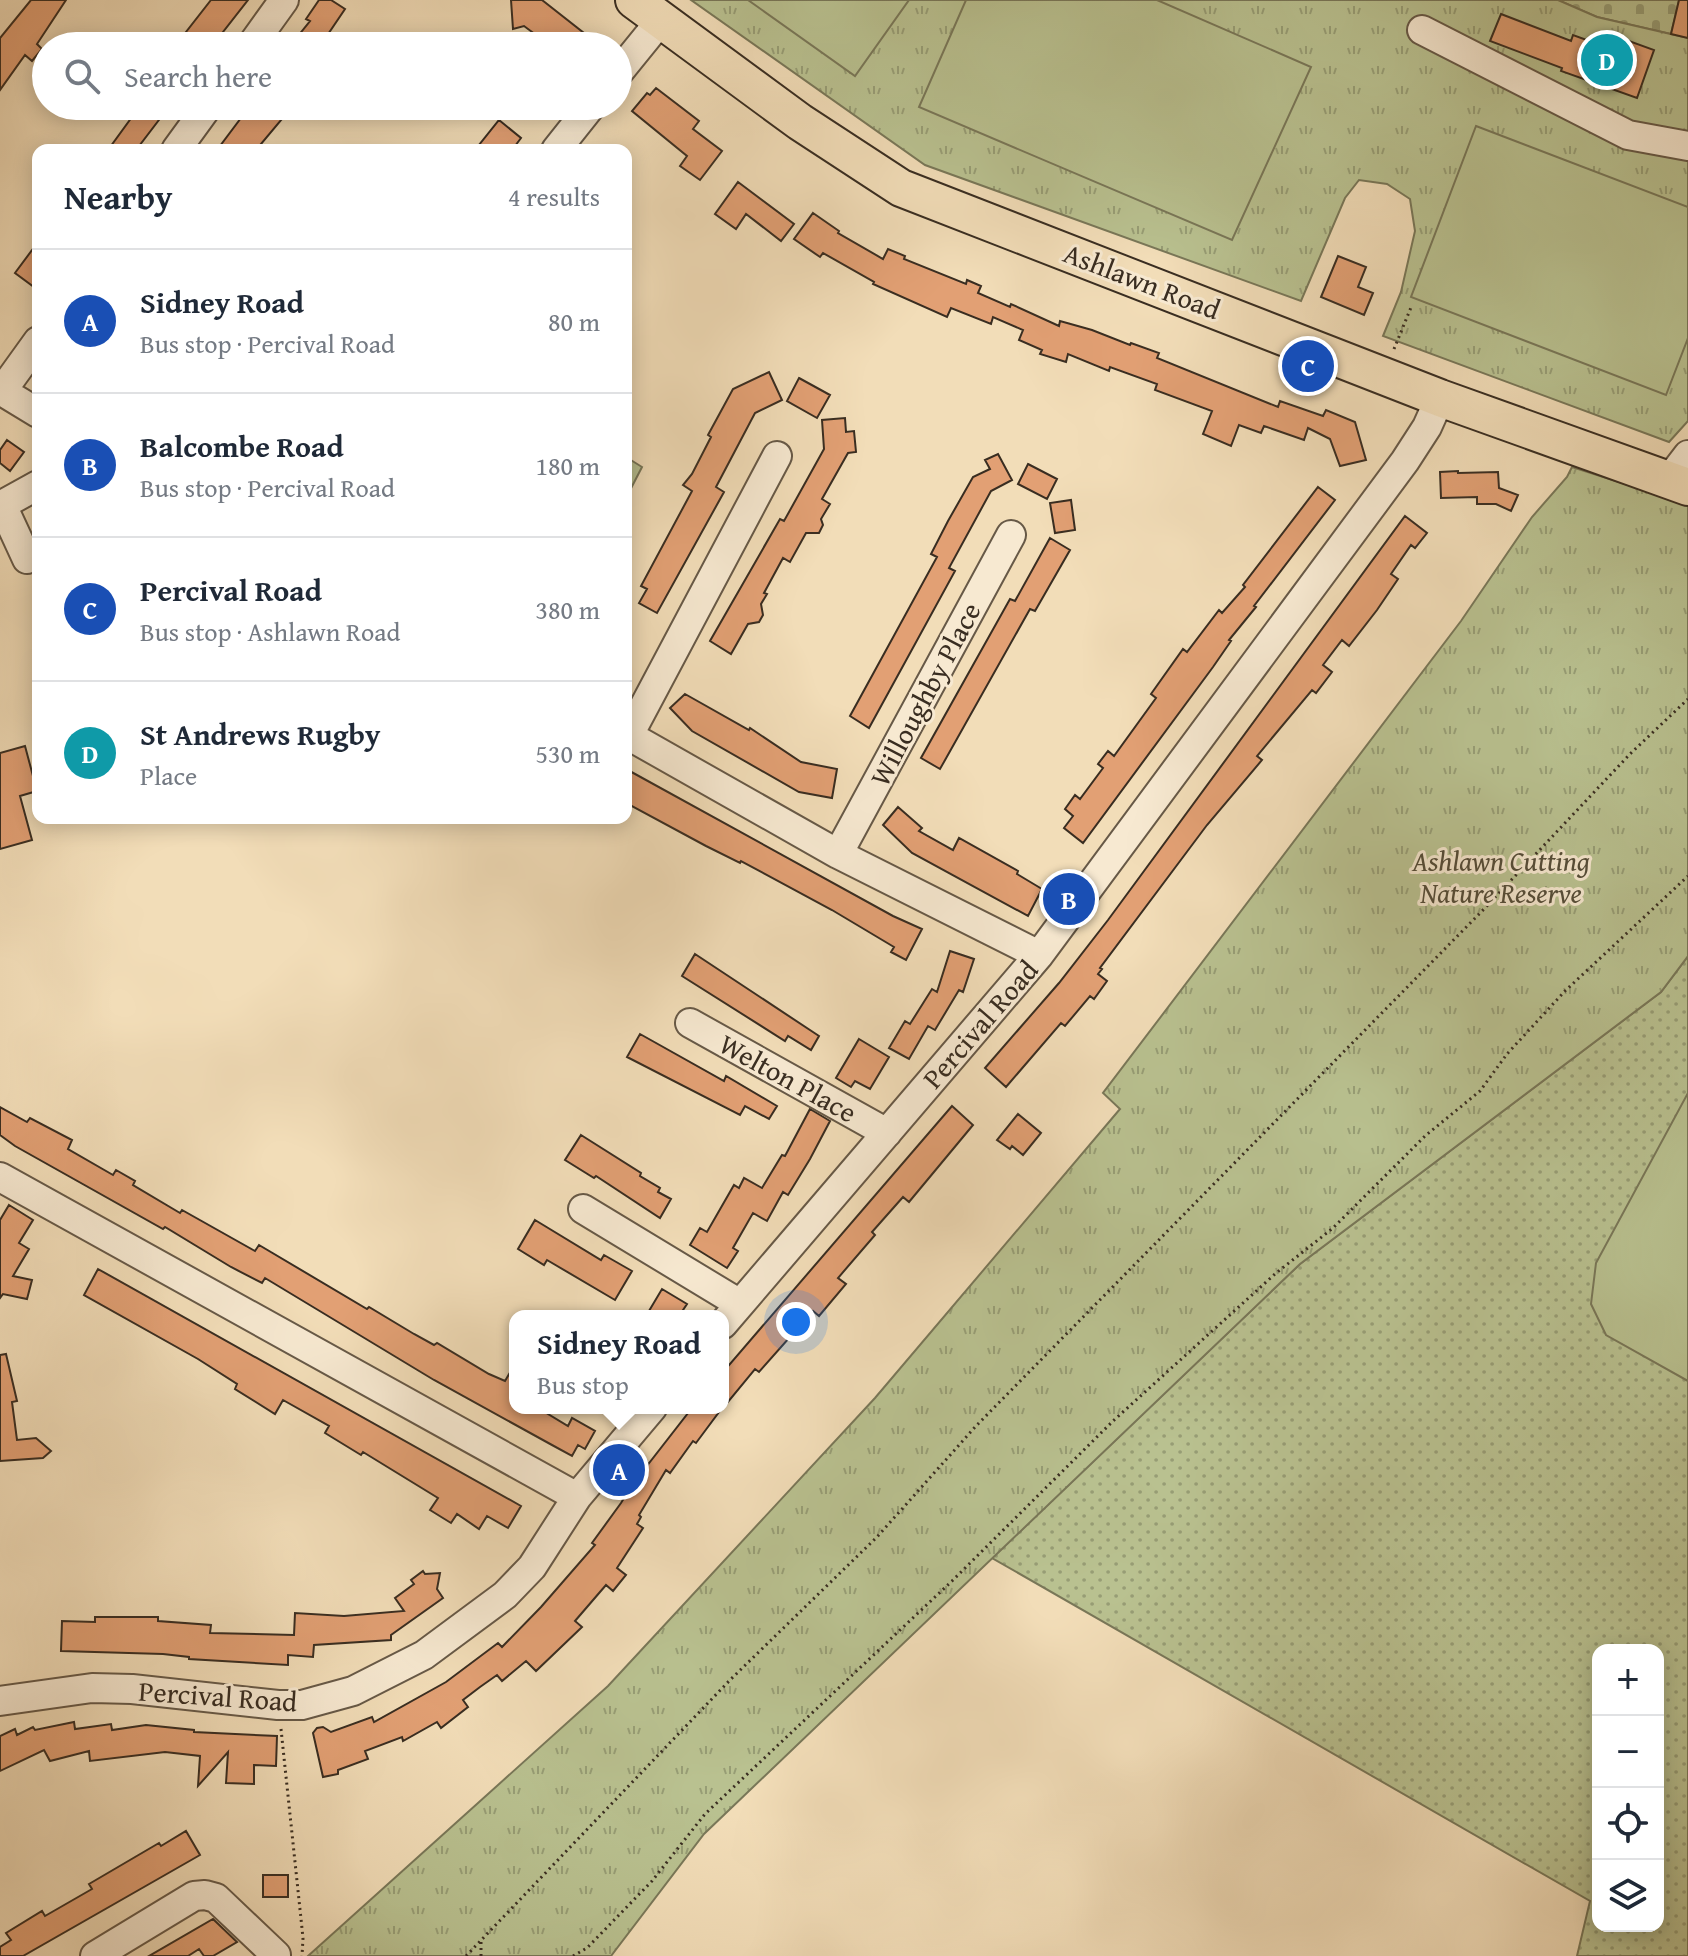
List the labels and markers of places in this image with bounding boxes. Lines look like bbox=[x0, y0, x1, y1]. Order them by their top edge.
pin: D bbox=[1581, 30, 1633, 90]
pin: C bbox=[1282, 336, 1334, 396]
pin: B bbox=[1043, 869, 1095, 929]
pin: A bbox=[593, 1440, 645, 1500]

